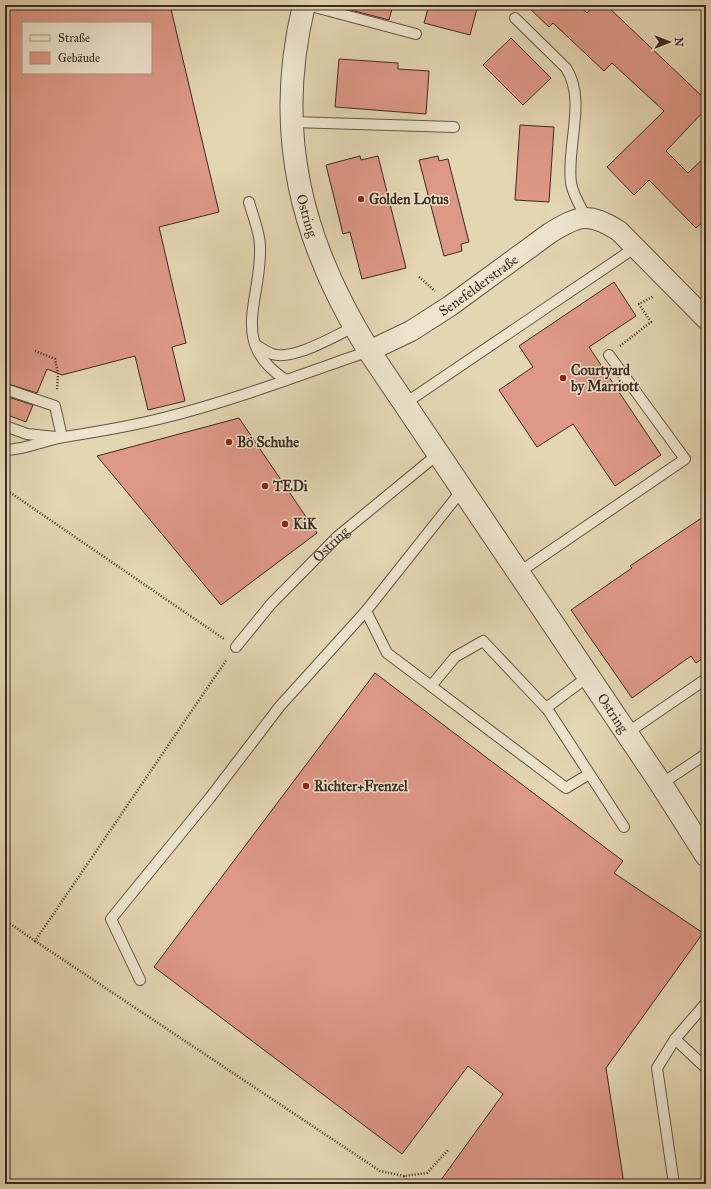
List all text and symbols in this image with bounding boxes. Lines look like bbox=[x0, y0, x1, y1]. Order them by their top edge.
legend bbox=[22, 22, 152, 74]
north arrow bbox=[649, 22, 689, 62]
text: Straße bbox=[58, 31, 90, 45]
text: N bbox=[672, 37, 685, 47]
text: Gebäude bbox=[58, 51, 100, 65]
place label: Golden Lotus bbox=[369, 191, 449, 208]
street label: Ostring bbox=[293, 192, 322, 240]
marker: Golden Lotus bbox=[356, 194, 366, 204]
street label: Senefelderstraße bbox=[435, 251, 522, 320]
place label: Courtyard by Marriott bbox=[570, 362, 639, 396]
marker: Courtyard by Marriott bbox=[558, 373, 568, 383]
place label: Bö Schuhe bbox=[237, 434, 299, 451]
marker: Bö Schuhe bbox=[224, 437, 234, 447]
place label: TEDi bbox=[272, 478, 308, 495]
marker: TEDi bbox=[260, 481, 270, 491]
place label: KiK bbox=[293, 516, 318, 533]
marker: KiK bbox=[280, 519, 290, 529]
street label: Ostring bbox=[309, 522, 352, 565]
street label: Ostring bbox=[594, 690, 633, 736]
place label: Richter+Frenzel bbox=[314, 778, 409, 795]
marker: Richter+Frenzel bbox=[301, 781, 311, 791]

